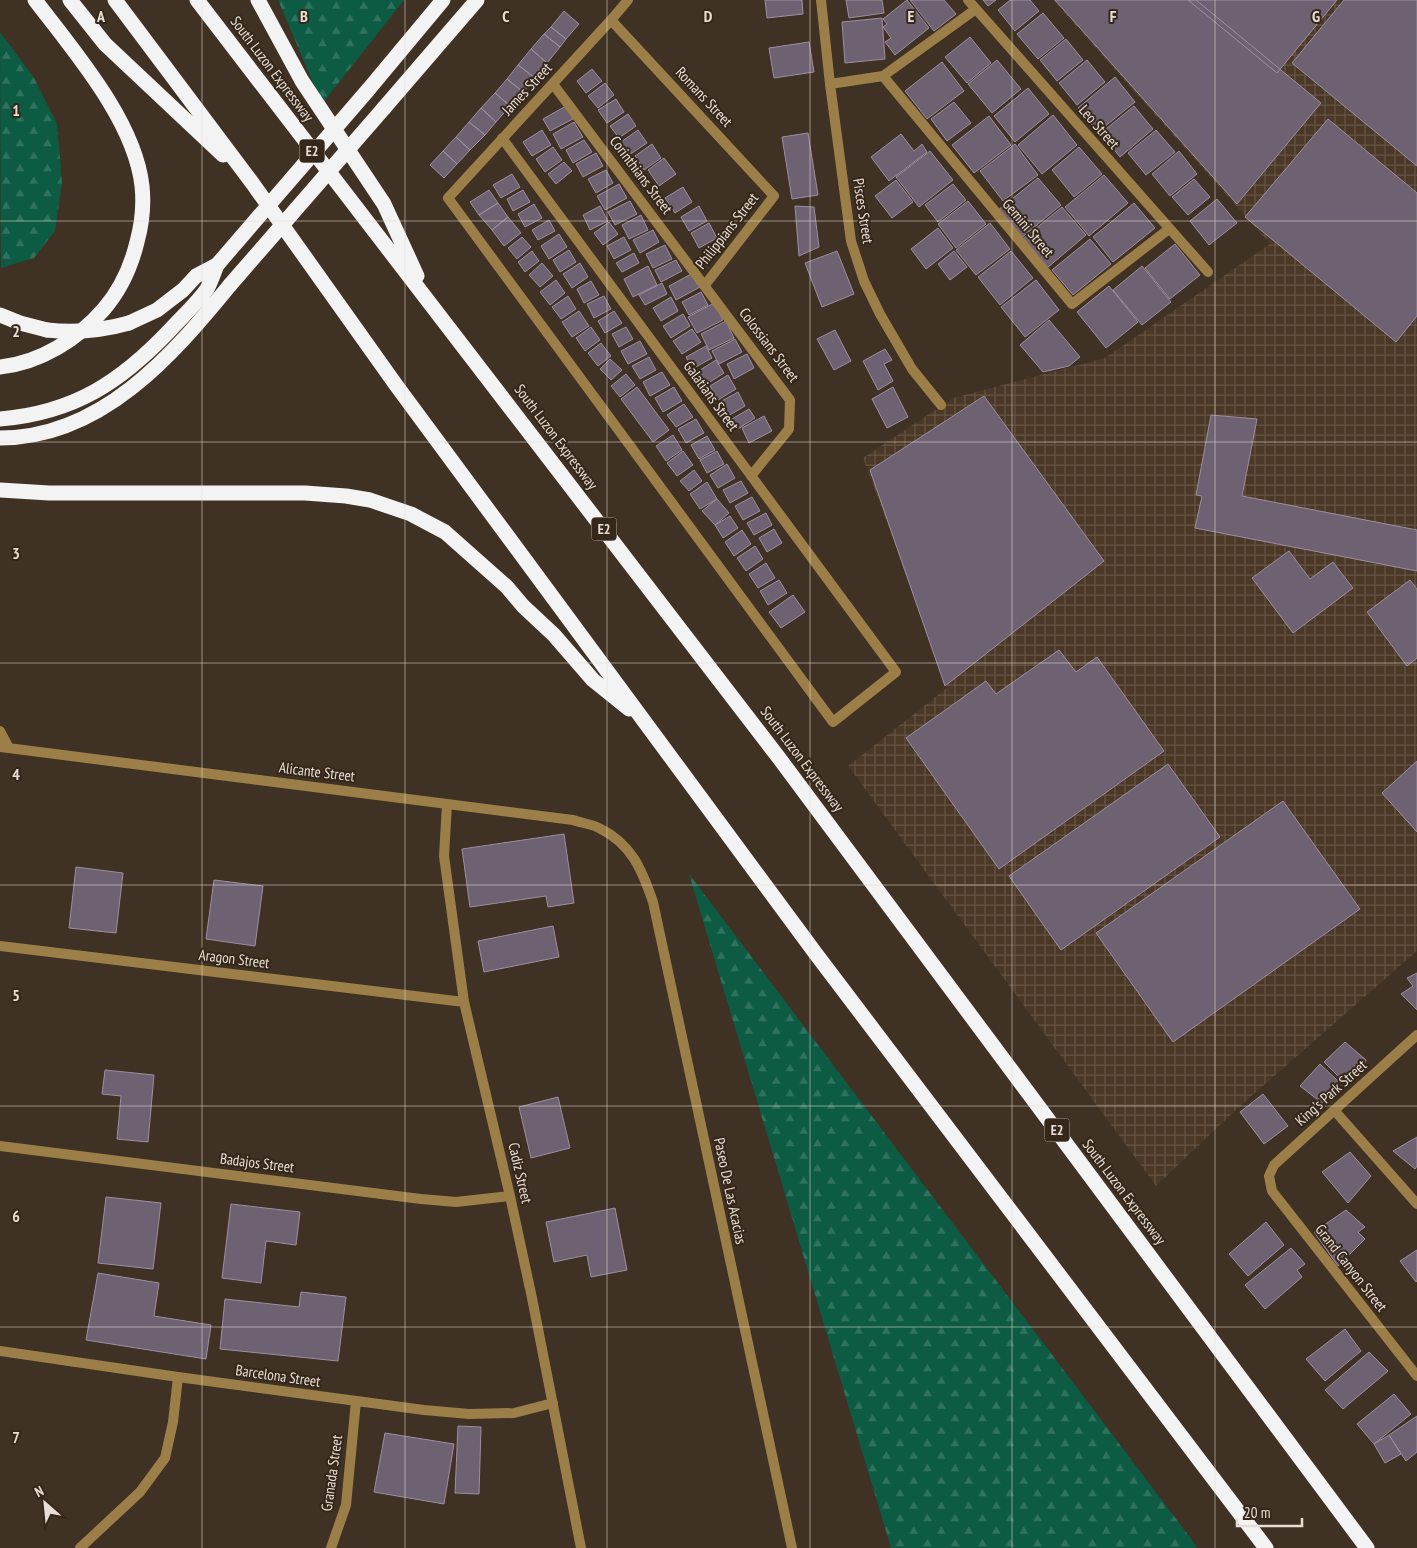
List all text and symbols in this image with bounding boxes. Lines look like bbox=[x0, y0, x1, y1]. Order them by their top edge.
text: A bbox=[96, 6, 106, 26]
text: B bbox=[300, 6, 308, 26]
text: C bbox=[502, 6, 510, 26]
text: D bbox=[704, 6, 713, 26]
text: E bbox=[908, 6, 915, 26]
text: F bbox=[1110, 6, 1117, 26]
text: G bbox=[1312, 6, 1320, 26]
street label: South Luzon Expressway bbox=[226, 12, 319, 126]
street label: James Street bbox=[497, 58, 556, 120]
street label: Romans Street bbox=[672, 63, 737, 130]
text: 1 bbox=[12, 100, 20, 120]
street label: Leo Street bbox=[1075, 101, 1124, 153]
street label: Corinthians Street bbox=[606, 132, 677, 217]
road number: E2 bbox=[300, 140, 324, 162]
street label: Pisces Street bbox=[849, 177, 878, 245]
street label: Philippians Street bbox=[691, 189, 762, 273]
street label: Gemini Street bbox=[998, 195, 1058, 261]
street label: Colossians Street bbox=[735, 304, 804, 386]
text: 2 bbox=[12, 321, 20, 341]
street label: Galatians Street bbox=[680, 357, 743, 435]
street label: South Luzon Expressway bbox=[510, 380, 603, 494]
road number: E2 bbox=[592, 518, 616, 540]
text: 3 bbox=[12, 543, 20, 563]
street label: South Luzon Expressway bbox=[756, 702, 849, 816]
street label: Alicante Street bbox=[278, 757, 356, 786]
text: 4 bbox=[12, 764, 20, 784]
street label: Aragon Street bbox=[198, 945, 270, 972]
text: 5 bbox=[12, 985, 20, 1005]
street label: King's Park Street bbox=[1291, 1055, 1370, 1130]
road number: E2 bbox=[1044, 1118, 1070, 1142]
street label: South Luzon Expressway bbox=[1078, 1135, 1171, 1249]
street label: Paseo De Las Acacias bbox=[710, 1136, 751, 1246]
street label: Cadiz Street bbox=[504, 1141, 537, 1205]
street label: Badajos Street bbox=[219, 1149, 295, 1176]
text: 6 bbox=[12, 1206, 20, 1226]
street label: Grand Canyon Street bbox=[1311, 1220, 1391, 1315]
street label: Barcelona Street bbox=[235, 1360, 322, 1391]
text: 7 bbox=[12, 1427, 20, 1447]
street label: Granada Street bbox=[317, 1434, 346, 1512]
north arrow bbox=[20, 1478, 70, 1528]
text: N bbox=[32, 1482, 47, 1501]
scale bar bbox=[1237, 1496, 1302, 1528]
text: 20 m bbox=[1244, 1503, 1270, 1522]

